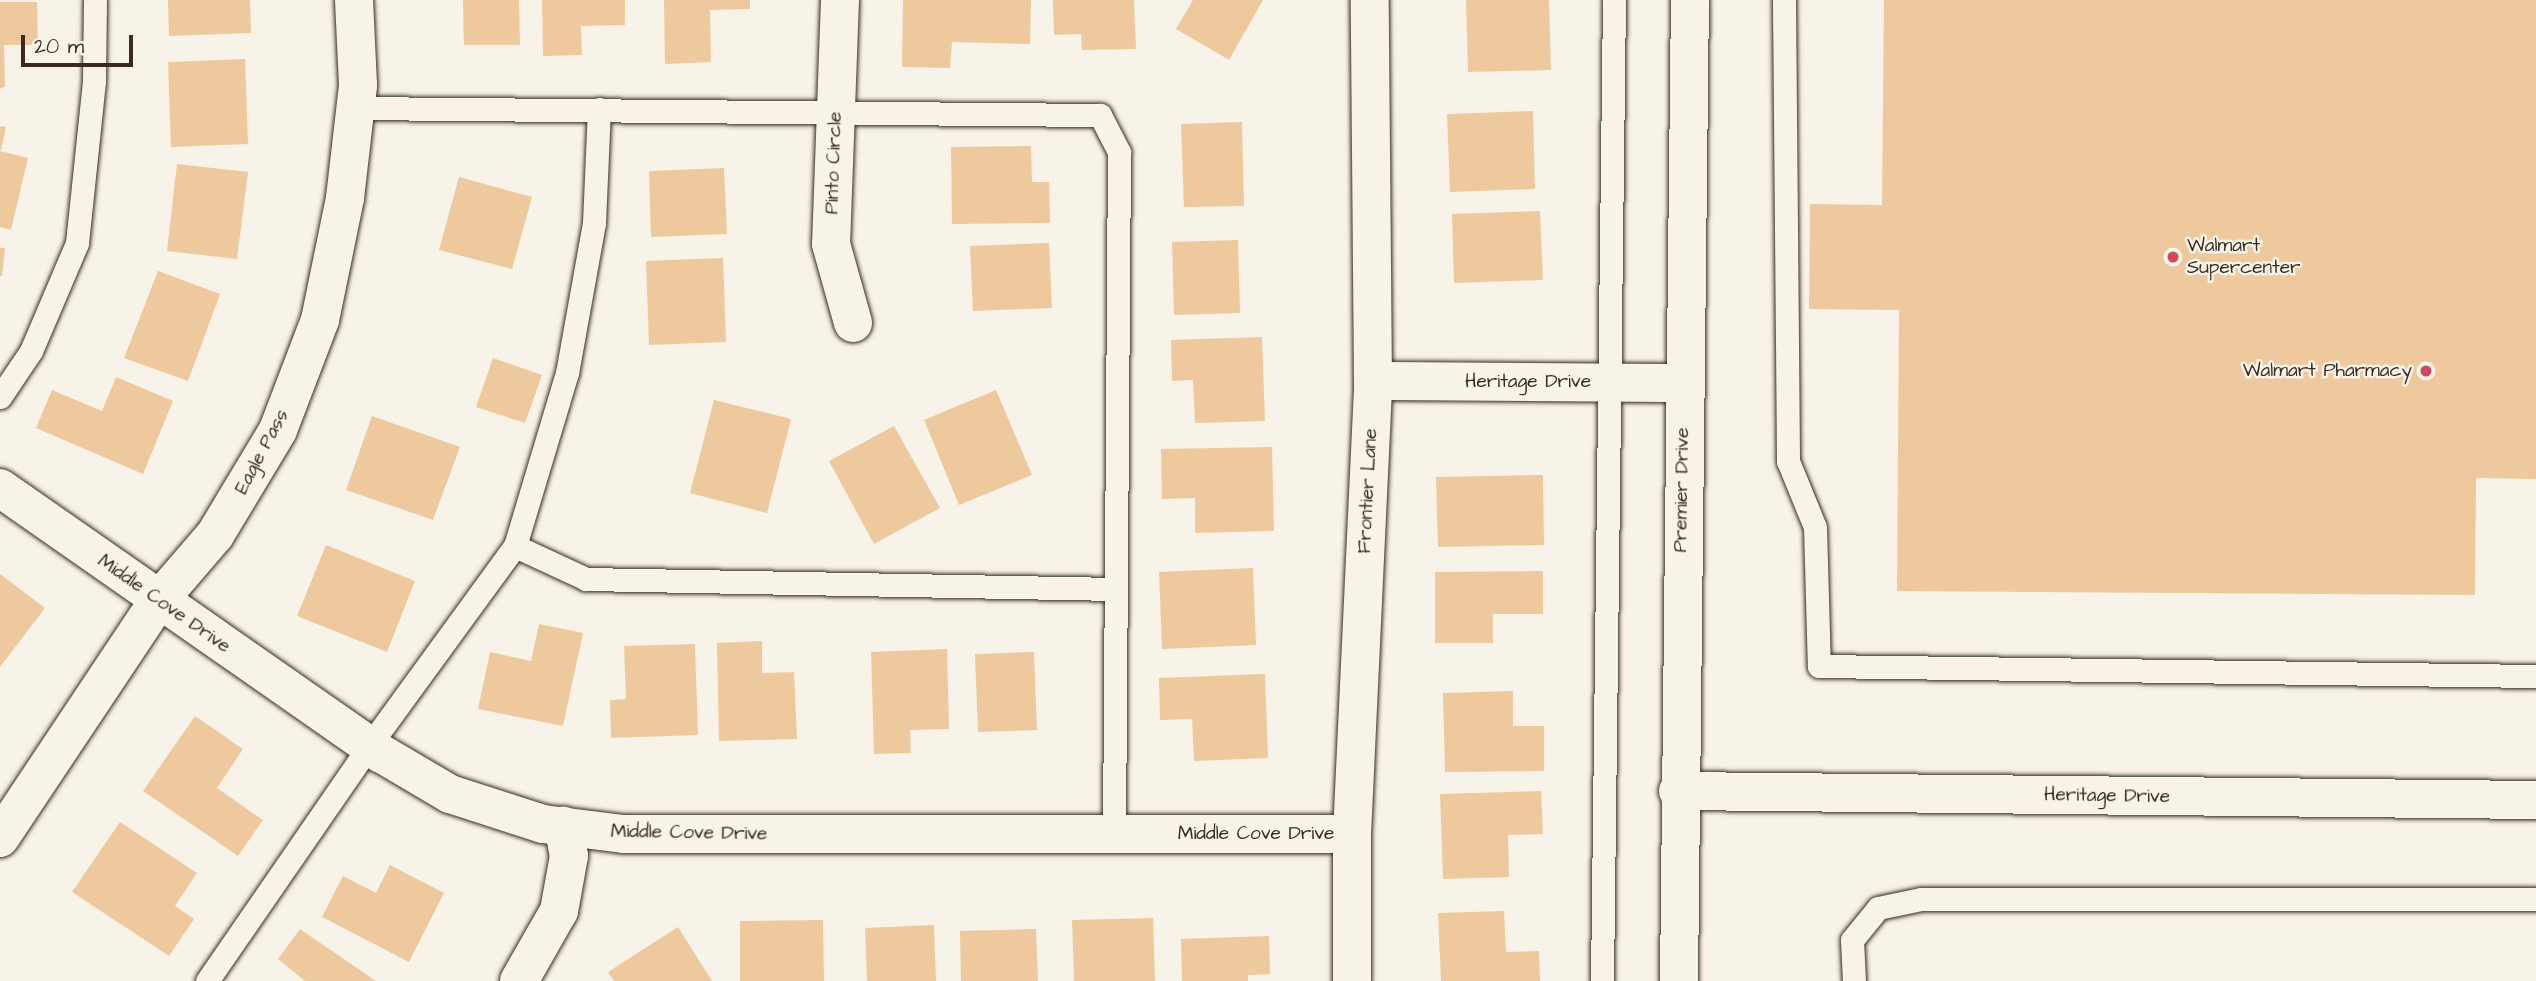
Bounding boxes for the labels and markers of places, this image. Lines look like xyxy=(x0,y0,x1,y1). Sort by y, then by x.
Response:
place label: Walmart Supercenter xyxy=(2187,235,2300,279)
marker: Walmart Supercenter xyxy=(2165,249,2181,265)
place label: Walmart Pharmacy xyxy=(2243,360,2412,382)
marker: Walmart Pharmacy xyxy=(2418,363,2434,379)

